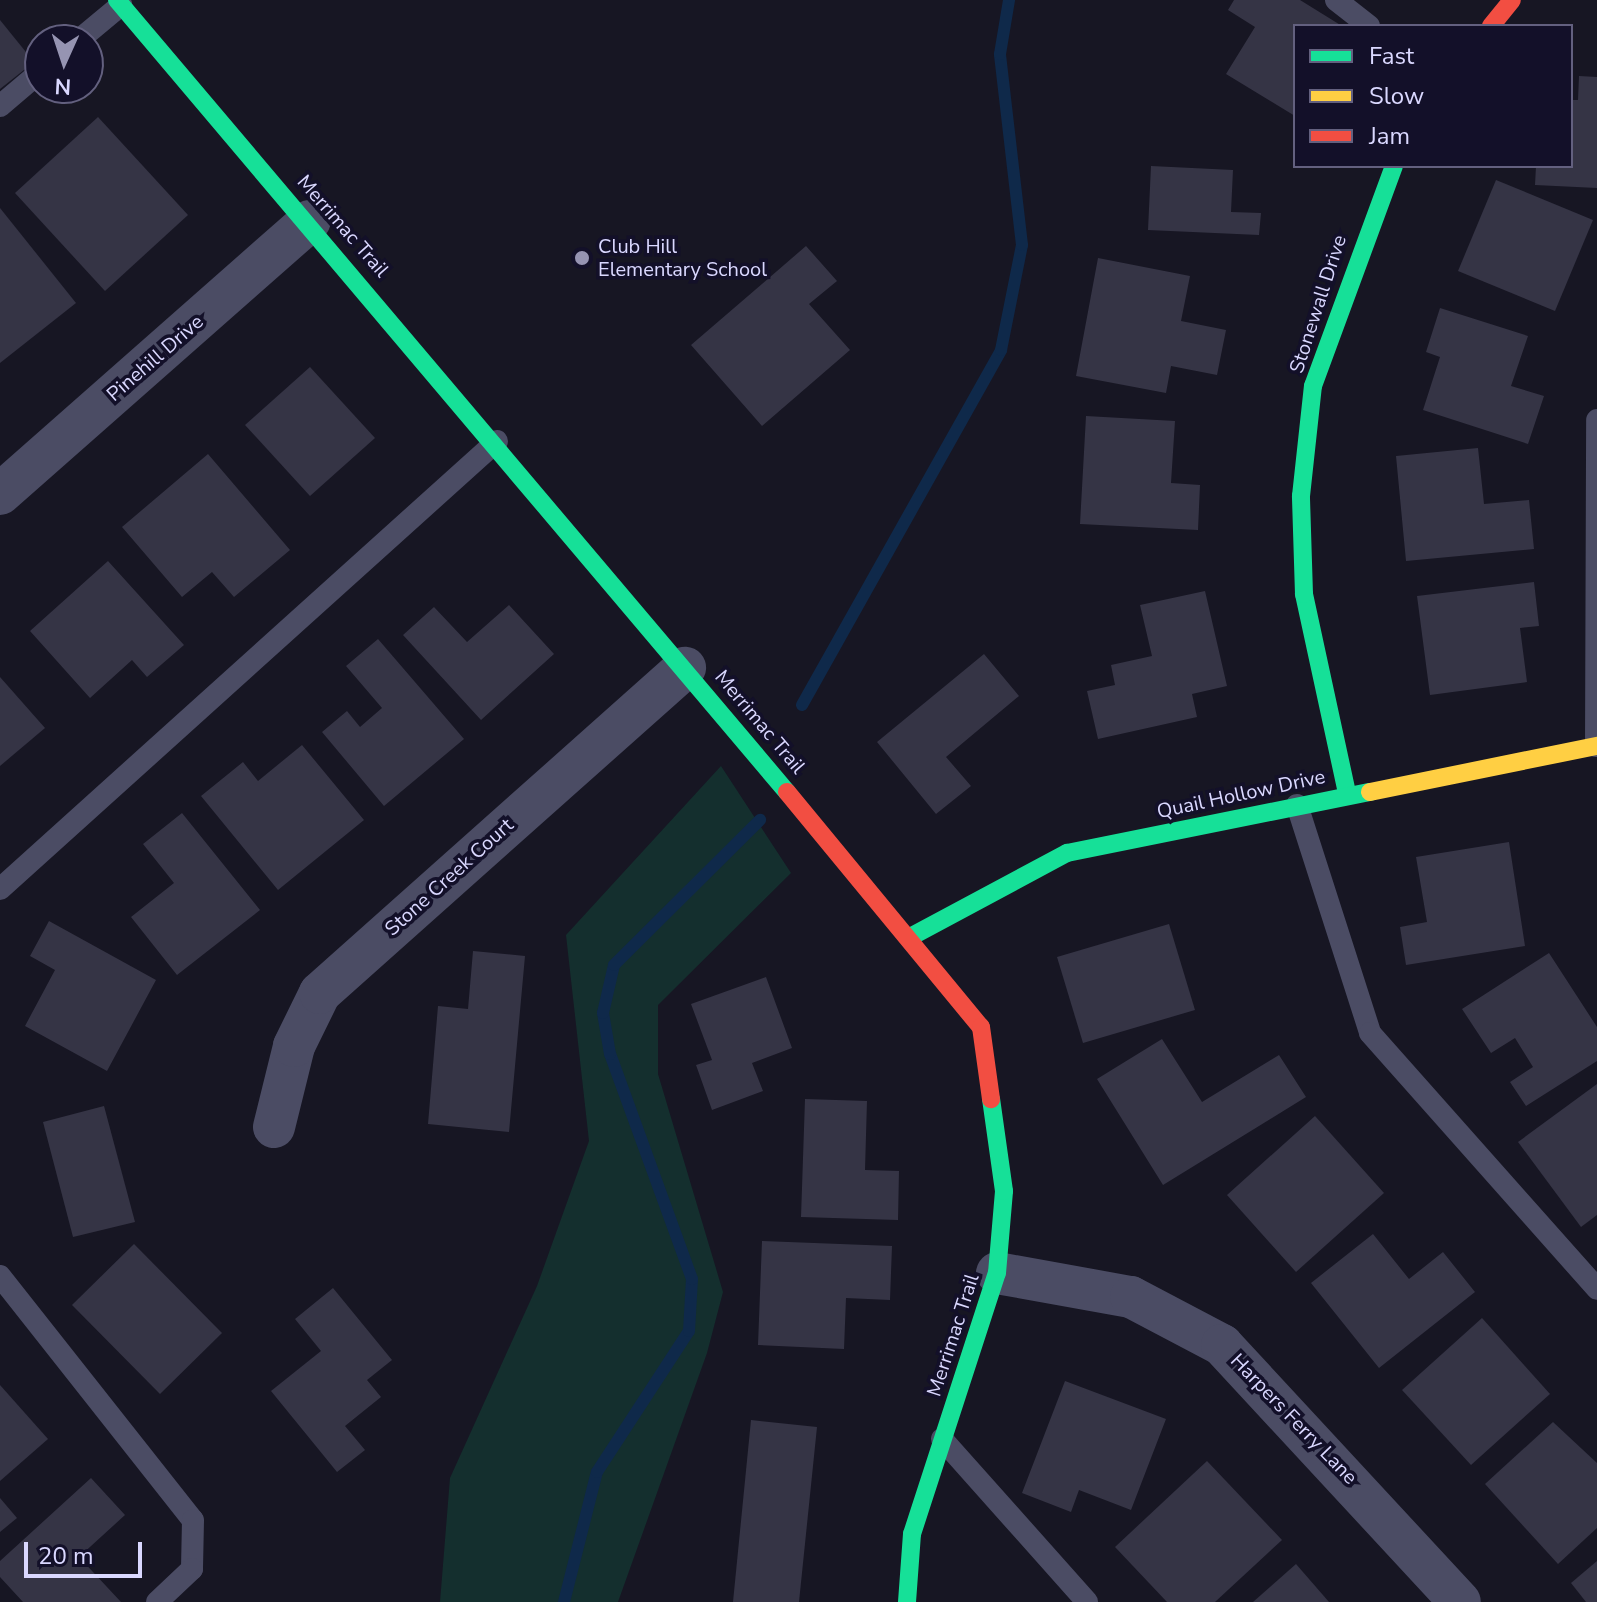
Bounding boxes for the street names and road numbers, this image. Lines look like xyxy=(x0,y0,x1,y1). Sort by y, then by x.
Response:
street label: Merrimac Trail xyxy=(292,170,394,282)
street label: Stonewall Drive xyxy=(1284,232,1352,376)
street label: Pinehill Drive xyxy=(102,310,208,406)
street label: Merrimac Trail xyxy=(710,665,810,779)
street label: Quail Hollow Drive xyxy=(1155,764,1327,824)
street label: Stone Creek Court xyxy=(380,813,518,941)
street label: Merrimac Trail xyxy=(922,1271,984,1399)
street label: Harpers Ferry Lane xyxy=(1226,1349,1362,1489)

